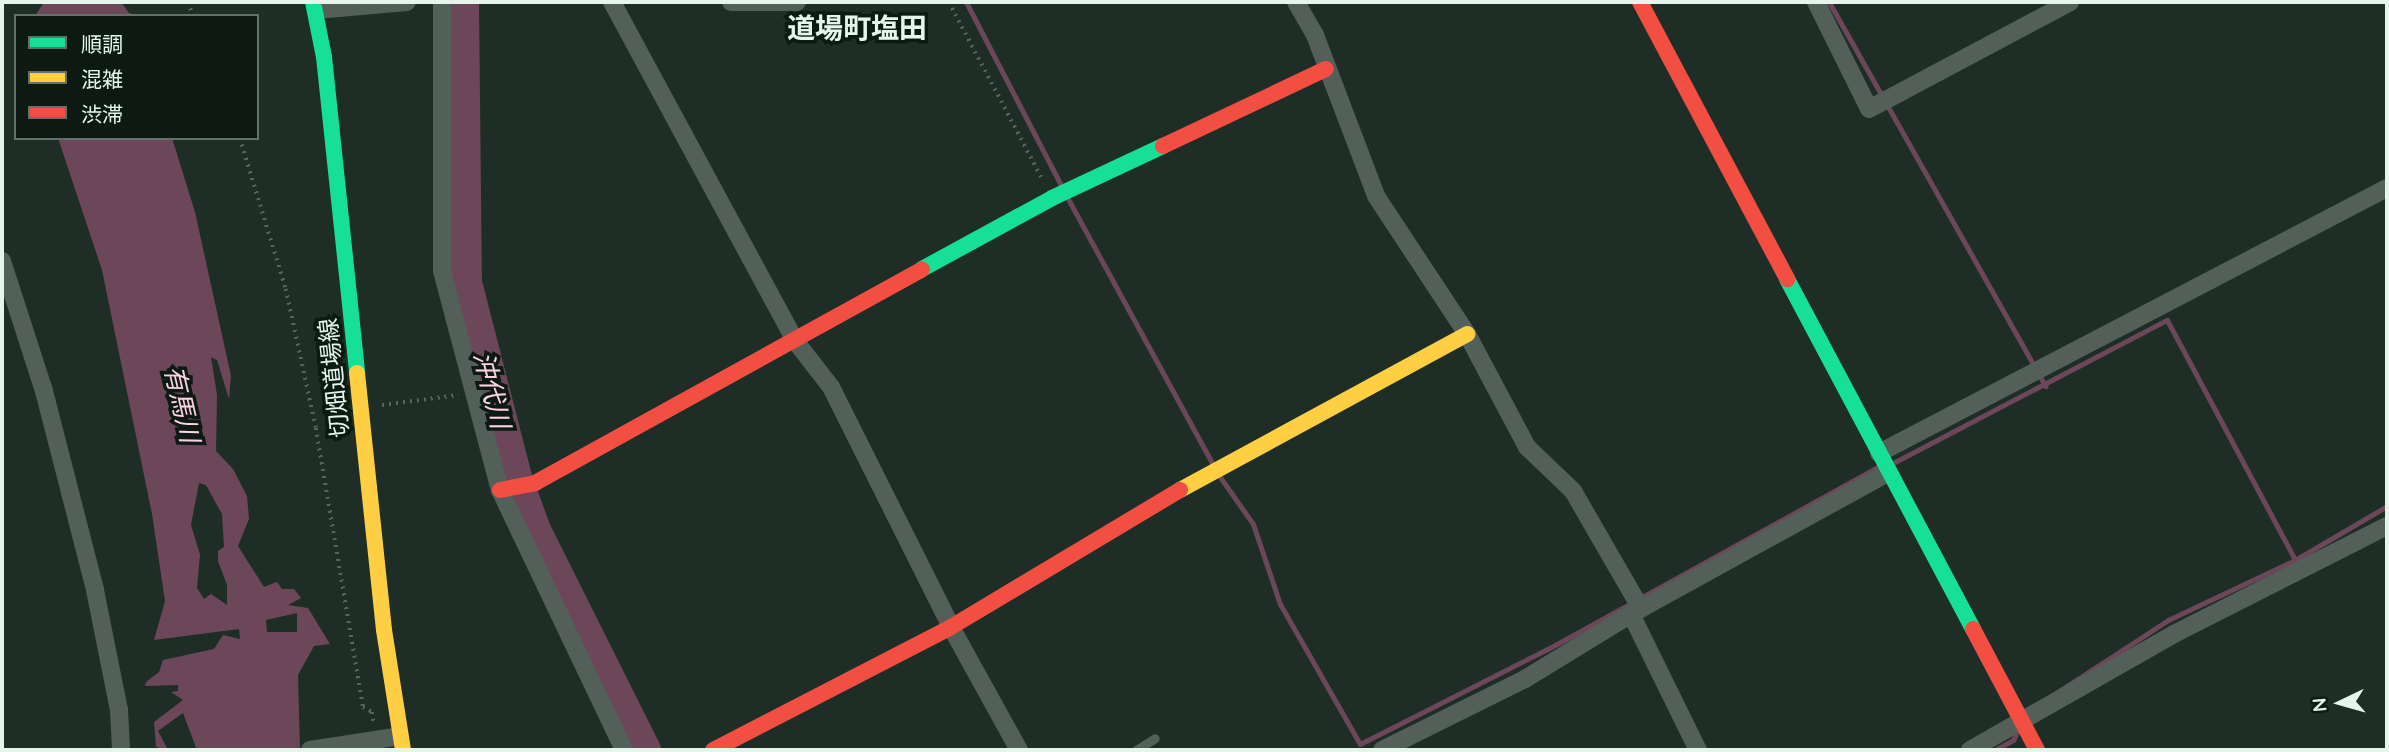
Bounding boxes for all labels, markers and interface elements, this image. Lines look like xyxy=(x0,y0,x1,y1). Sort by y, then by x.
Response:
district label: 道場町塩田 xyxy=(787,11,927,45)
legend xyxy=(14,14,259,140)
text: 順調 xyxy=(81,31,123,57)
text: 混雑 xyxy=(81,66,123,92)
text: 渋滞 xyxy=(81,101,123,127)
street label: 切畑道場線 xyxy=(313,317,355,439)
water label: 沖代川 xyxy=(467,348,517,432)
water label: 有馬川 xyxy=(158,362,206,446)
north arrow xyxy=(2305,668,2375,738)
text: N xyxy=(2307,697,2332,713)

